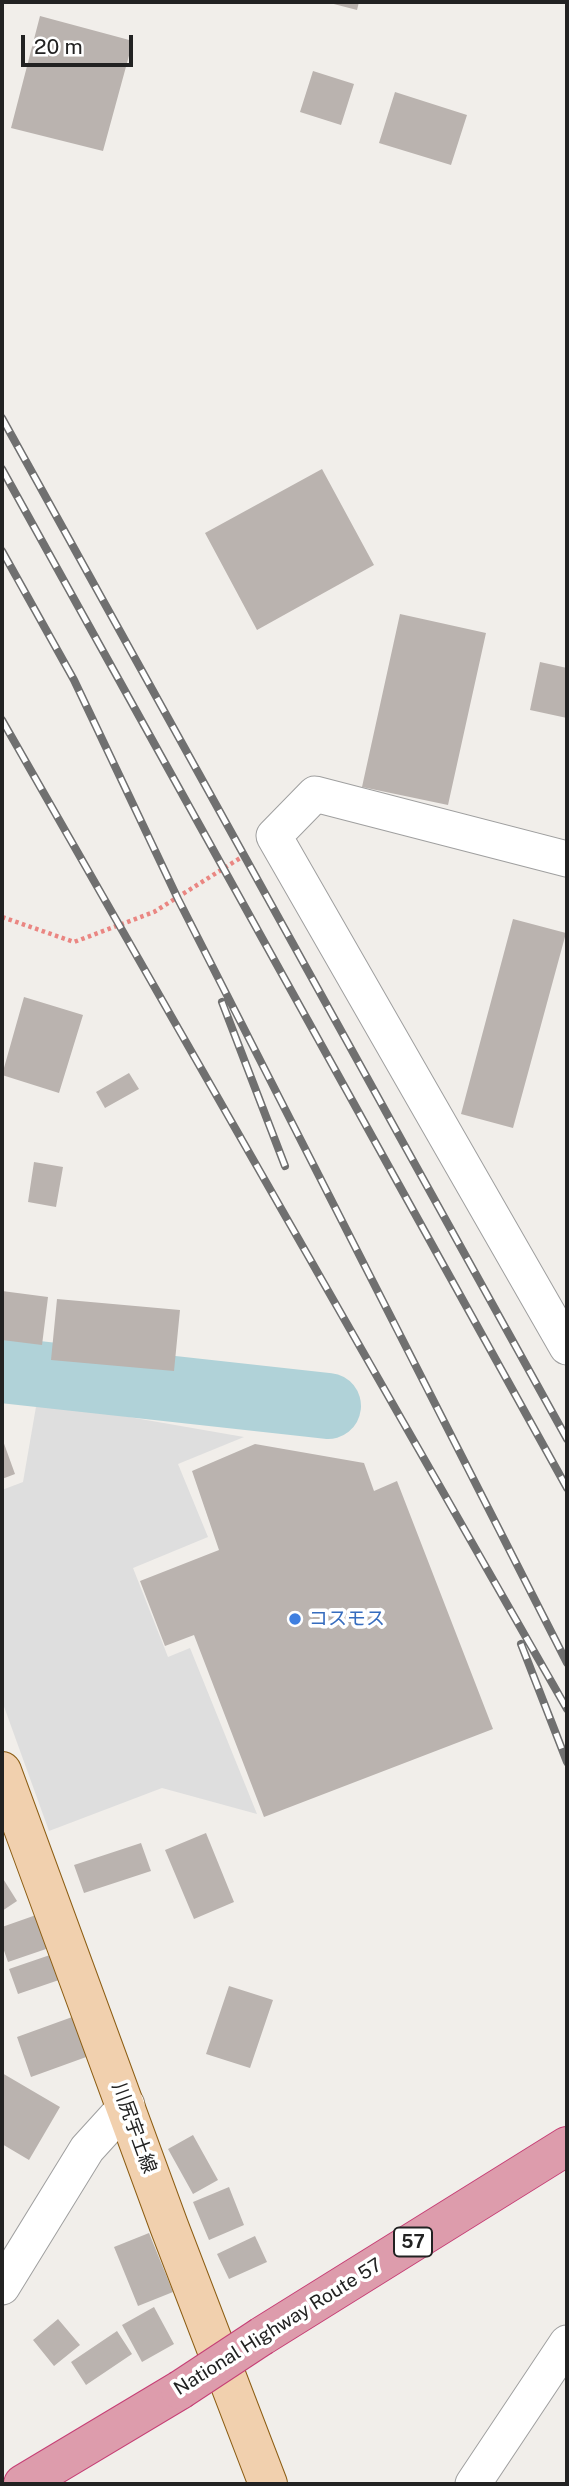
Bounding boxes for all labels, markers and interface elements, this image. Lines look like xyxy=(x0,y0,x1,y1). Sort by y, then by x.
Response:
scale bar xyxy=(24,21,136,65)
text: 20 m xyxy=(34,34,83,59)
place label: コスモス xyxy=(309,1608,385,1630)
marker: コスモス xyxy=(287,1611,303,1627)
street label: 川尻宇土線 xyxy=(107,2079,161,2177)
road number: 57 xyxy=(394,2228,432,2256)
street label: National Highway Route 57 xyxy=(170,2254,386,2400)

